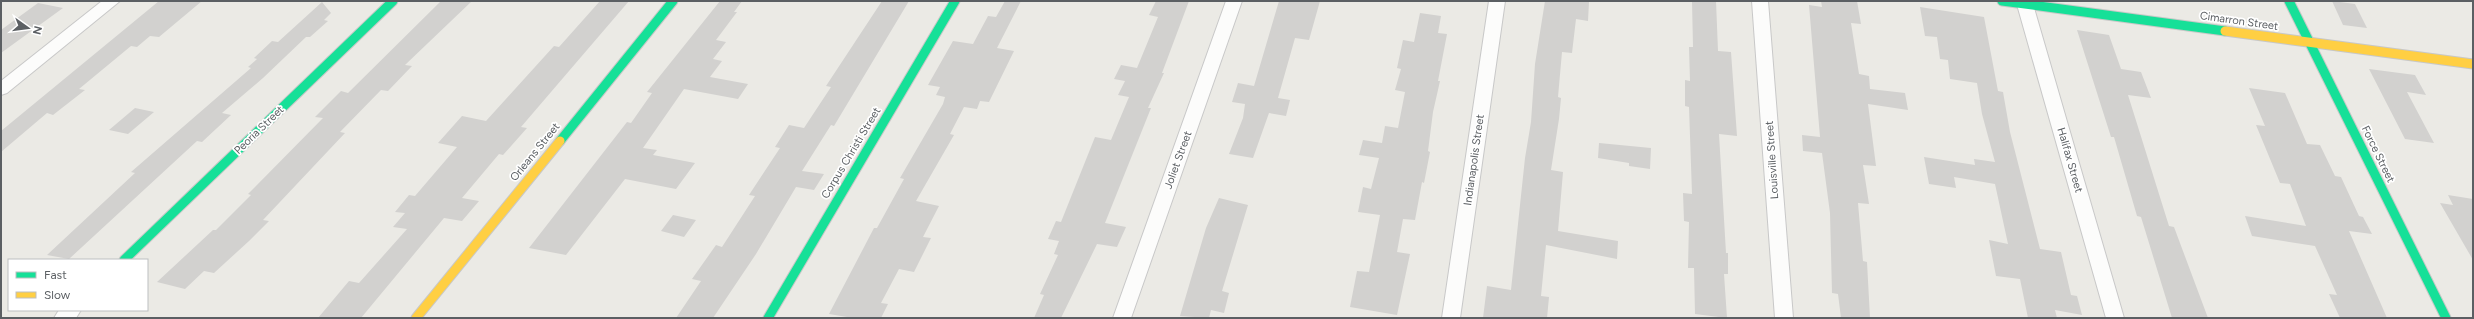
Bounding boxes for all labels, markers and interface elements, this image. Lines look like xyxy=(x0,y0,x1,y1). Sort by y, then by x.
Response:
north arrow xyxy=(8,8,48,48)
street label: Cimarron Street xyxy=(2199,9,2279,33)
text: N xyxy=(30,25,45,36)
street label: Peoria Street xyxy=(231,103,287,157)
street label: Corpus Christi Street xyxy=(819,105,883,201)
street label: Indianapolis Street xyxy=(1461,114,1487,206)
street label: Orleans Street xyxy=(508,120,562,184)
street label: Louisville Street xyxy=(1763,120,1781,200)
street label: Force Street xyxy=(2359,124,2397,184)
street label: Halifax Street xyxy=(2054,126,2086,194)
street label: Joliet Street xyxy=(1162,129,1194,191)
legend xyxy=(8,259,148,311)
text: Fast xyxy=(44,268,67,282)
text: Slow xyxy=(44,288,71,302)

